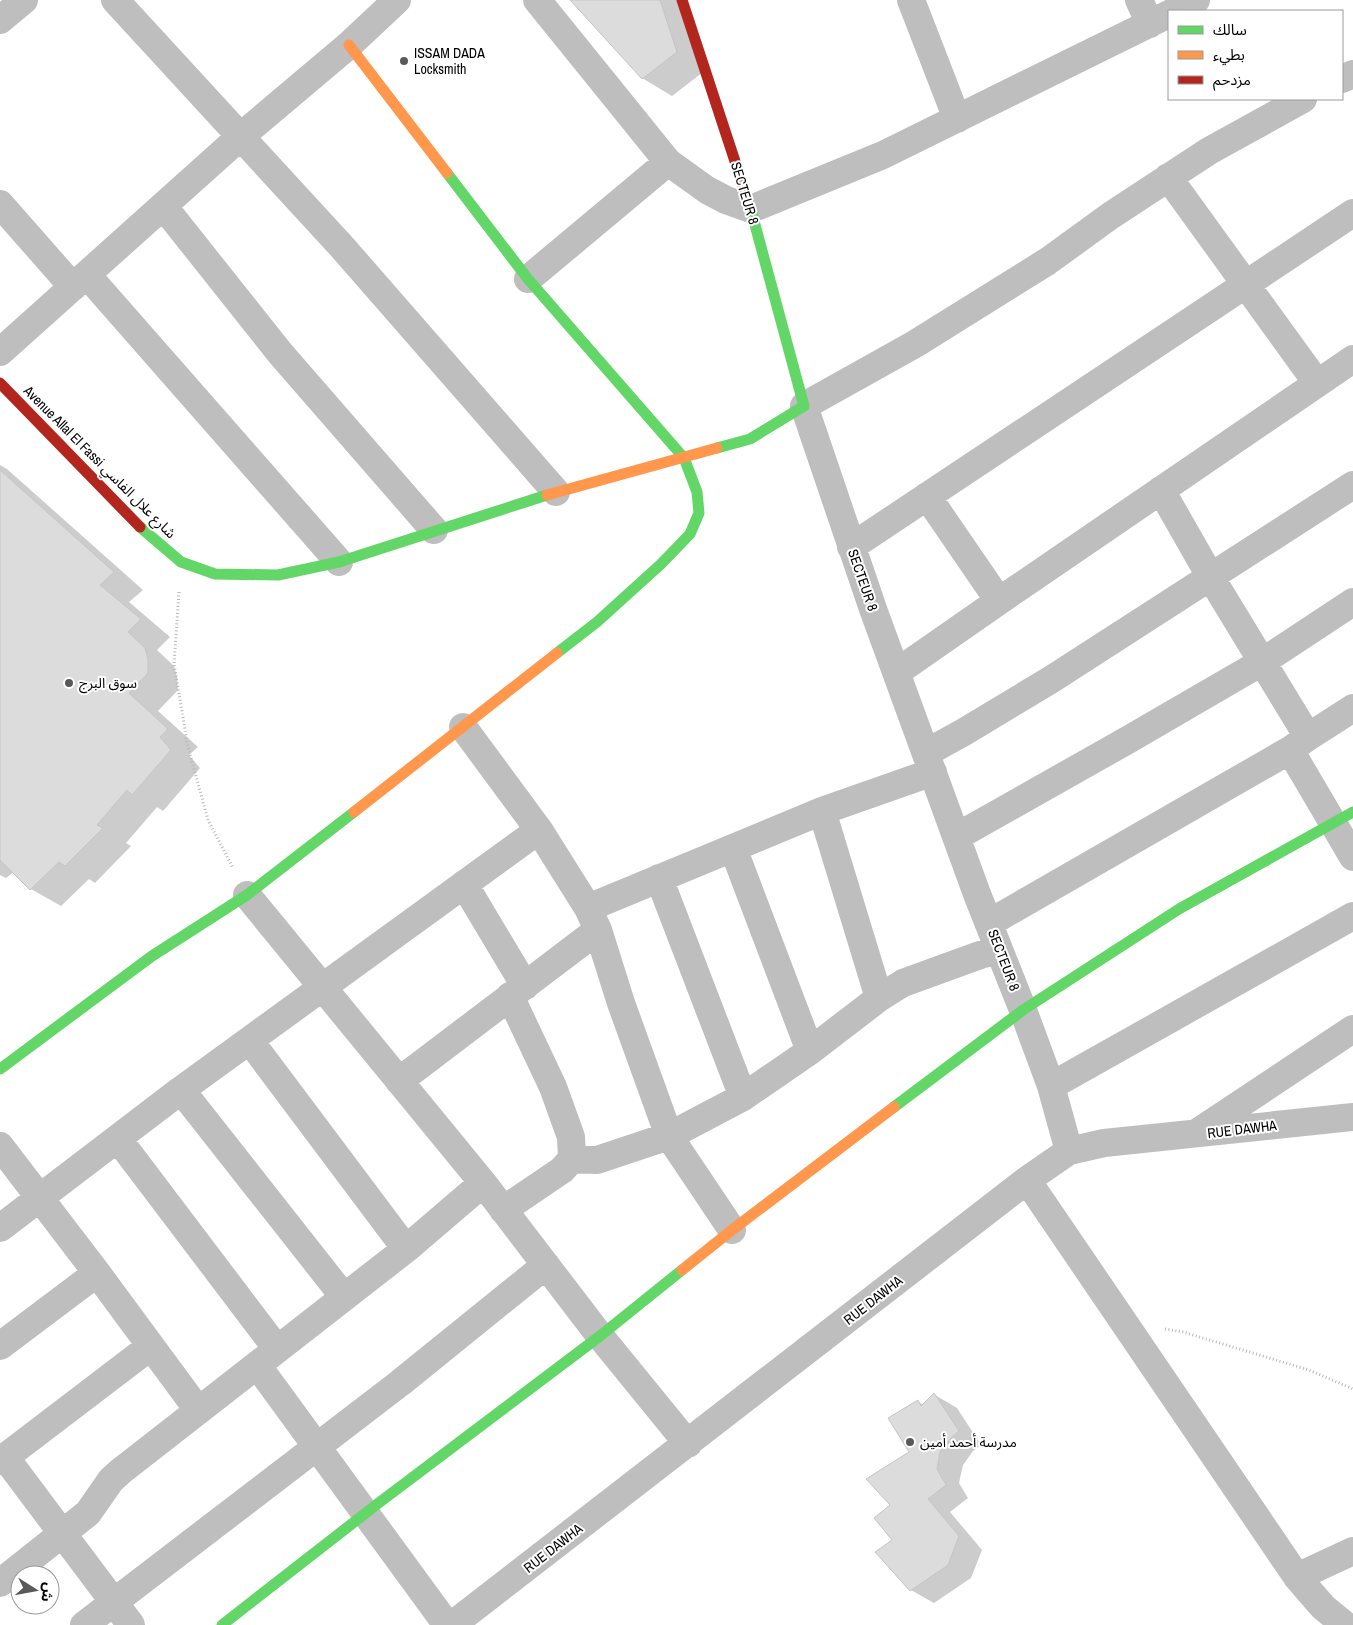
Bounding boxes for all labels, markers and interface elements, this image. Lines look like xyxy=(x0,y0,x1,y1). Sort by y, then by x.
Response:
legend xyxy=(1168,10,1343,100)
text: سالك xyxy=(1213,19,1247,40)
place label: ISSAM DADA Locksmith xyxy=(414,44,485,78)
text: بطيء xyxy=(1213,44,1245,66)
marker: ISSAM DADA Locksmith xyxy=(398,55,410,67)
text: مزدحم xyxy=(1213,69,1251,91)
street label: SECTEUR 8 xyxy=(727,160,763,226)
street label: Avenue Allal El Fassi شارع علال الفاسي xyxy=(18,381,180,544)
street label: SECTEUR 8 xyxy=(844,547,882,613)
place label: سوق البرج xyxy=(79,674,137,694)
marker: سوق البرج xyxy=(63,677,75,689)
street label: SECTEUR 8 xyxy=(984,927,1024,993)
street label: RUE DAWHA xyxy=(1206,1116,1278,1142)
street label: RUE DAWHA xyxy=(840,1271,906,1329)
place label: مدرسة أحمد أمين xyxy=(920,1433,1017,1451)
marker: مدرسة أحمد أمين xyxy=(904,1436,916,1448)
street label: RUE DAWHA xyxy=(520,1519,586,1577)
north arrow xyxy=(10,1565,60,1615)
text: ش xyxy=(37,1581,58,1604)

